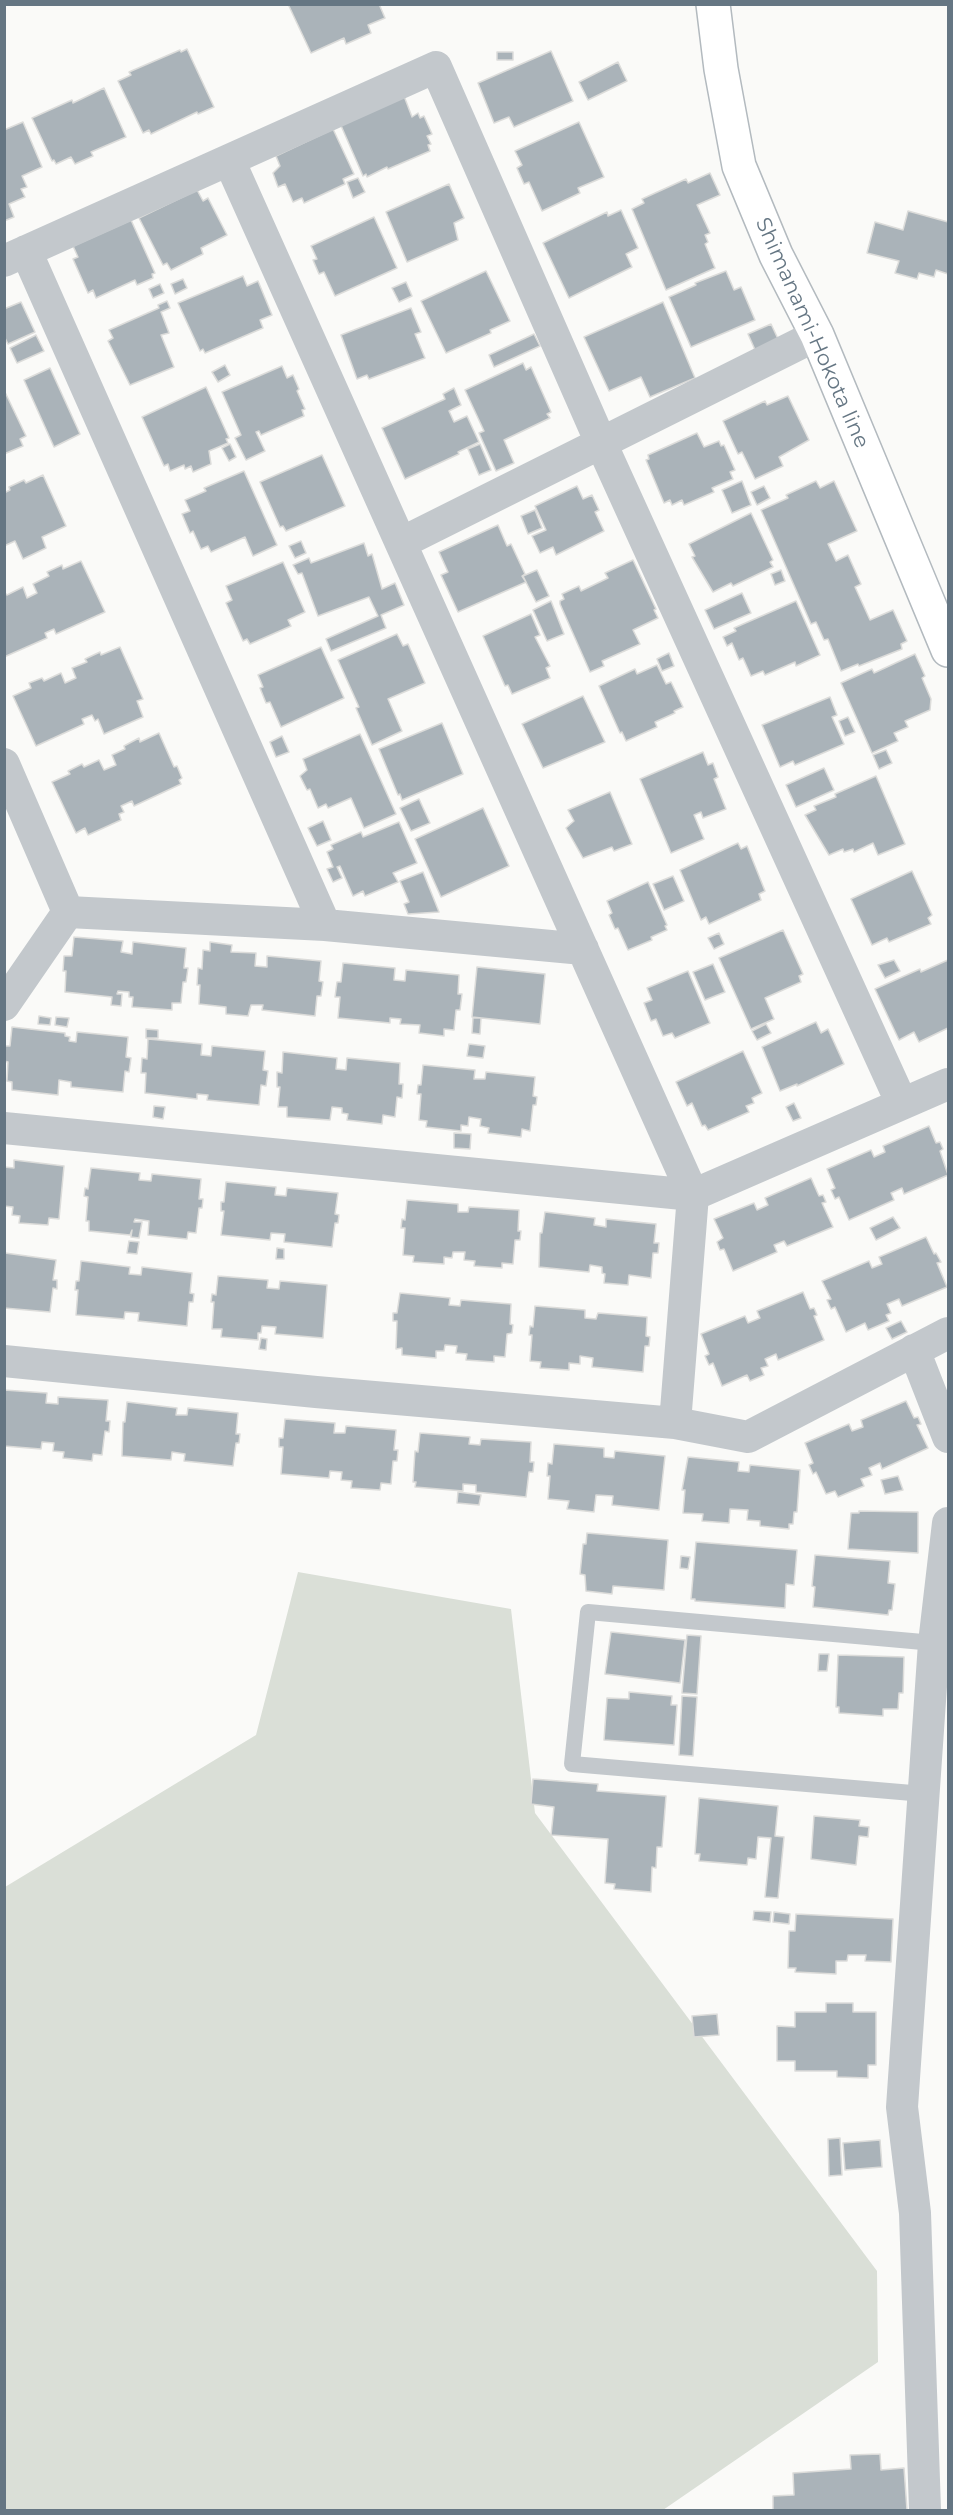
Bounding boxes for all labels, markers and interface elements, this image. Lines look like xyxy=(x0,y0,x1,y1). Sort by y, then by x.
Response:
street label: Shimanami-Hokota line xyxy=(750,214,874,452)

